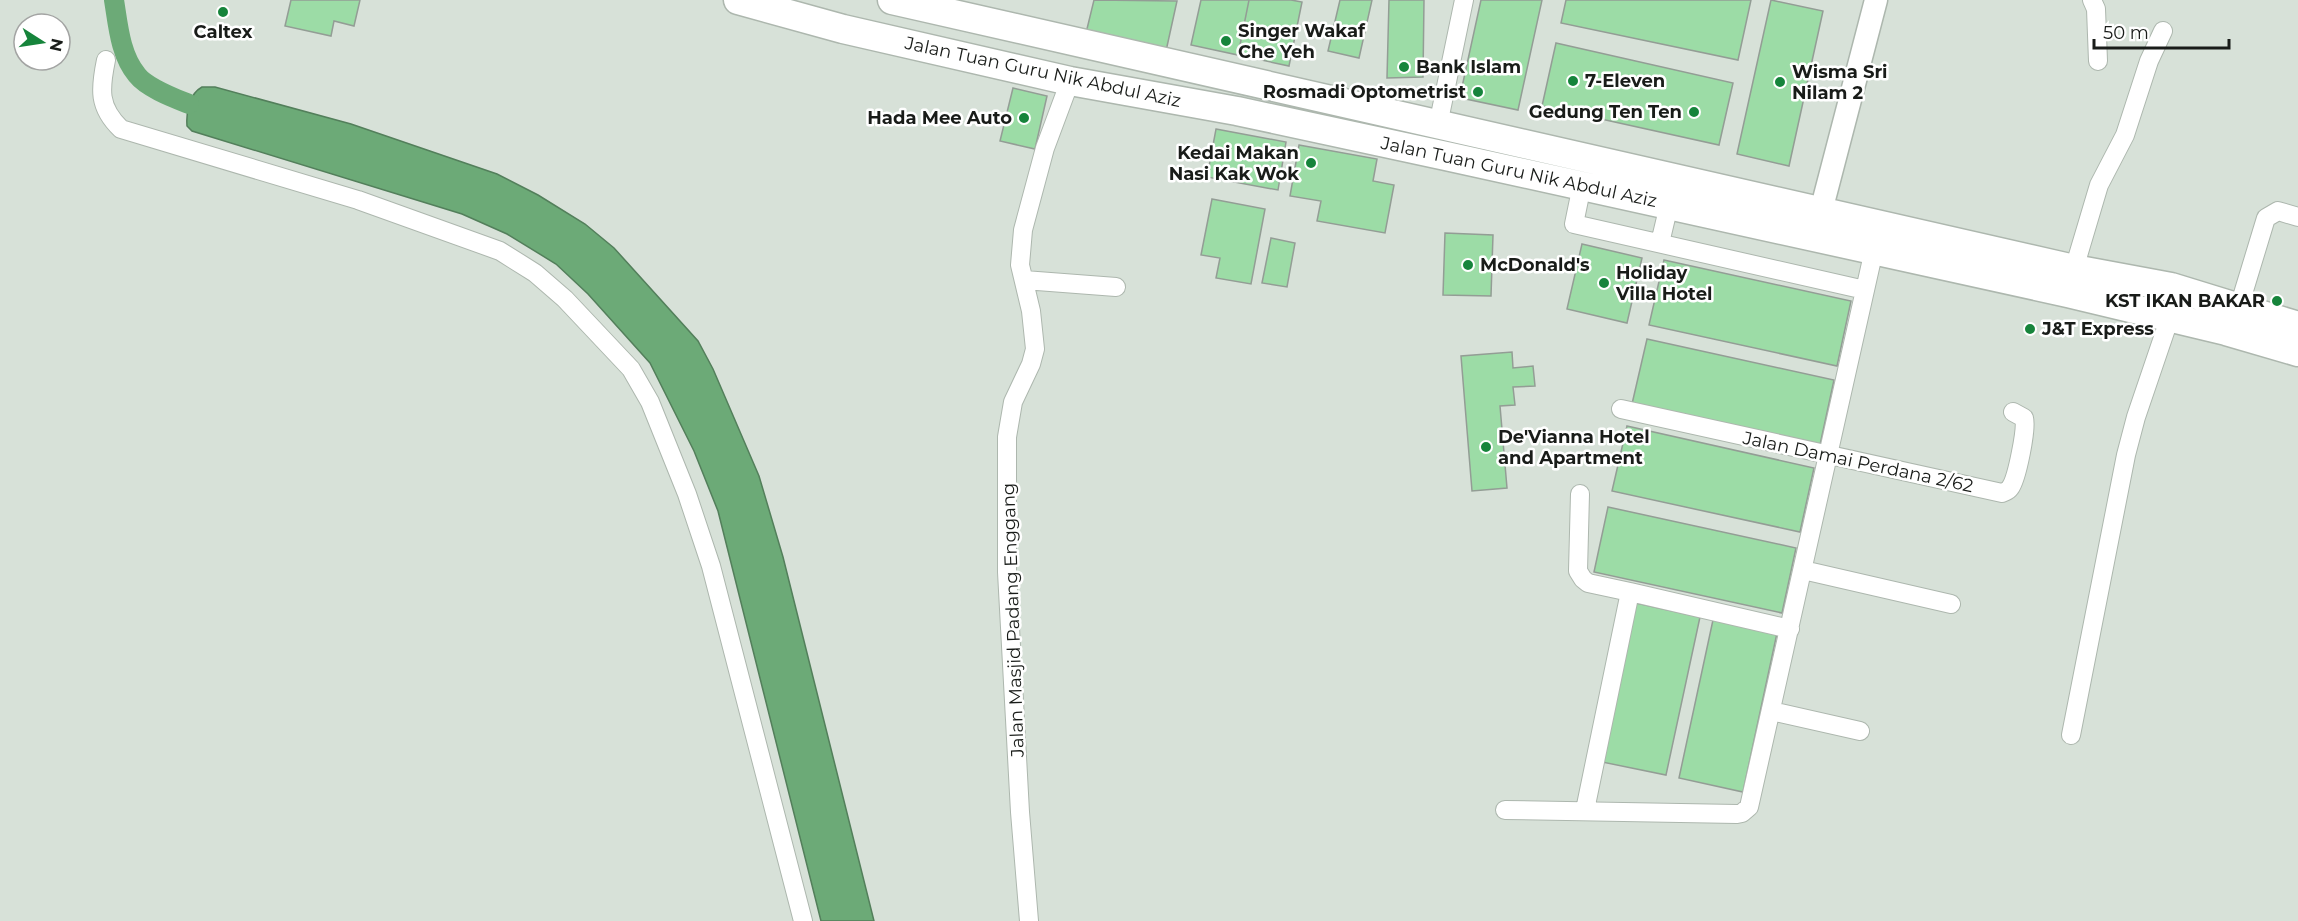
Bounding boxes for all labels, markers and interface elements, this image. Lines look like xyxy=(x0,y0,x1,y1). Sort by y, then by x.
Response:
marker: Caltex xyxy=(216,5,230,19)
north arrow xyxy=(12,12,72,72)
scale bar xyxy=(2094,12,2229,50)
place label: Singer Wakaf Che Yeh xyxy=(1238,20,1366,63)
place label: Caltex xyxy=(194,21,253,43)
text: 50 m xyxy=(2103,22,2149,44)
street label: Jalan Tuan Guru Nik Abdul Aziz xyxy=(902,32,1183,112)
marker: Singer Wakaf Che Yeh xyxy=(1219,34,1233,48)
text: N xyxy=(46,37,67,53)
place label: Bank Islam xyxy=(1416,56,1521,78)
marker: Bank Islam xyxy=(1397,60,1411,74)
place label: Wisma Sri Nilam 2 xyxy=(1792,61,1888,104)
place label: 7-Eleven xyxy=(1585,70,1665,92)
marker: 7-Eleven xyxy=(1566,74,1580,88)
marker: Wisma Sri Nilam 2 xyxy=(1773,75,1787,89)
place label: Rosmadi Optometrist xyxy=(1263,81,1466,103)
marker: Rosmadi Optometrist xyxy=(1471,85,1485,99)
place label: Gedung Ten Ten xyxy=(1529,101,1682,123)
marker: Gedung Ten Ten xyxy=(1687,105,1701,119)
place label: Hada Mee Auto xyxy=(867,107,1012,129)
marker: Hada Mee Auto xyxy=(1017,111,1031,125)
street label: Jalan Tuan Guru Nik Abdul Aziz xyxy=(1378,132,1659,212)
place label: Kedai Makan Nasi Kak Wok xyxy=(1169,142,1299,185)
marker: Kedai Makan Nasi Kak Wok xyxy=(1304,156,1318,170)
place label: McDonald's xyxy=(1480,254,1590,276)
marker: McDonald's xyxy=(1461,258,1475,272)
place label: Holiday Villa Hotel xyxy=(1615,262,1712,305)
marker: Holiday Villa Hotel xyxy=(1597,276,1611,290)
place label: KST IKAN BAKAR xyxy=(2105,290,2265,312)
marker: KST IKAN BAKAR xyxy=(2270,294,2284,308)
place label: J&T Express xyxy=(2041,318,2154,340)
marker: J&T Express xyxy=(2023,322,2037,336)
place label: De'Vianna Hotel and Apartment xyxy=(1498,426,1650,469)
street label: Jalan Damai Perdana 2/62 xyxy=(1740,427,1975,497)
marker: De'Vianna Hotel and Apartment xyxy=(1479,440,1493,454)
street label: Jalan Masjid Padang Enggang xyxy=(997,482,1029,759)

